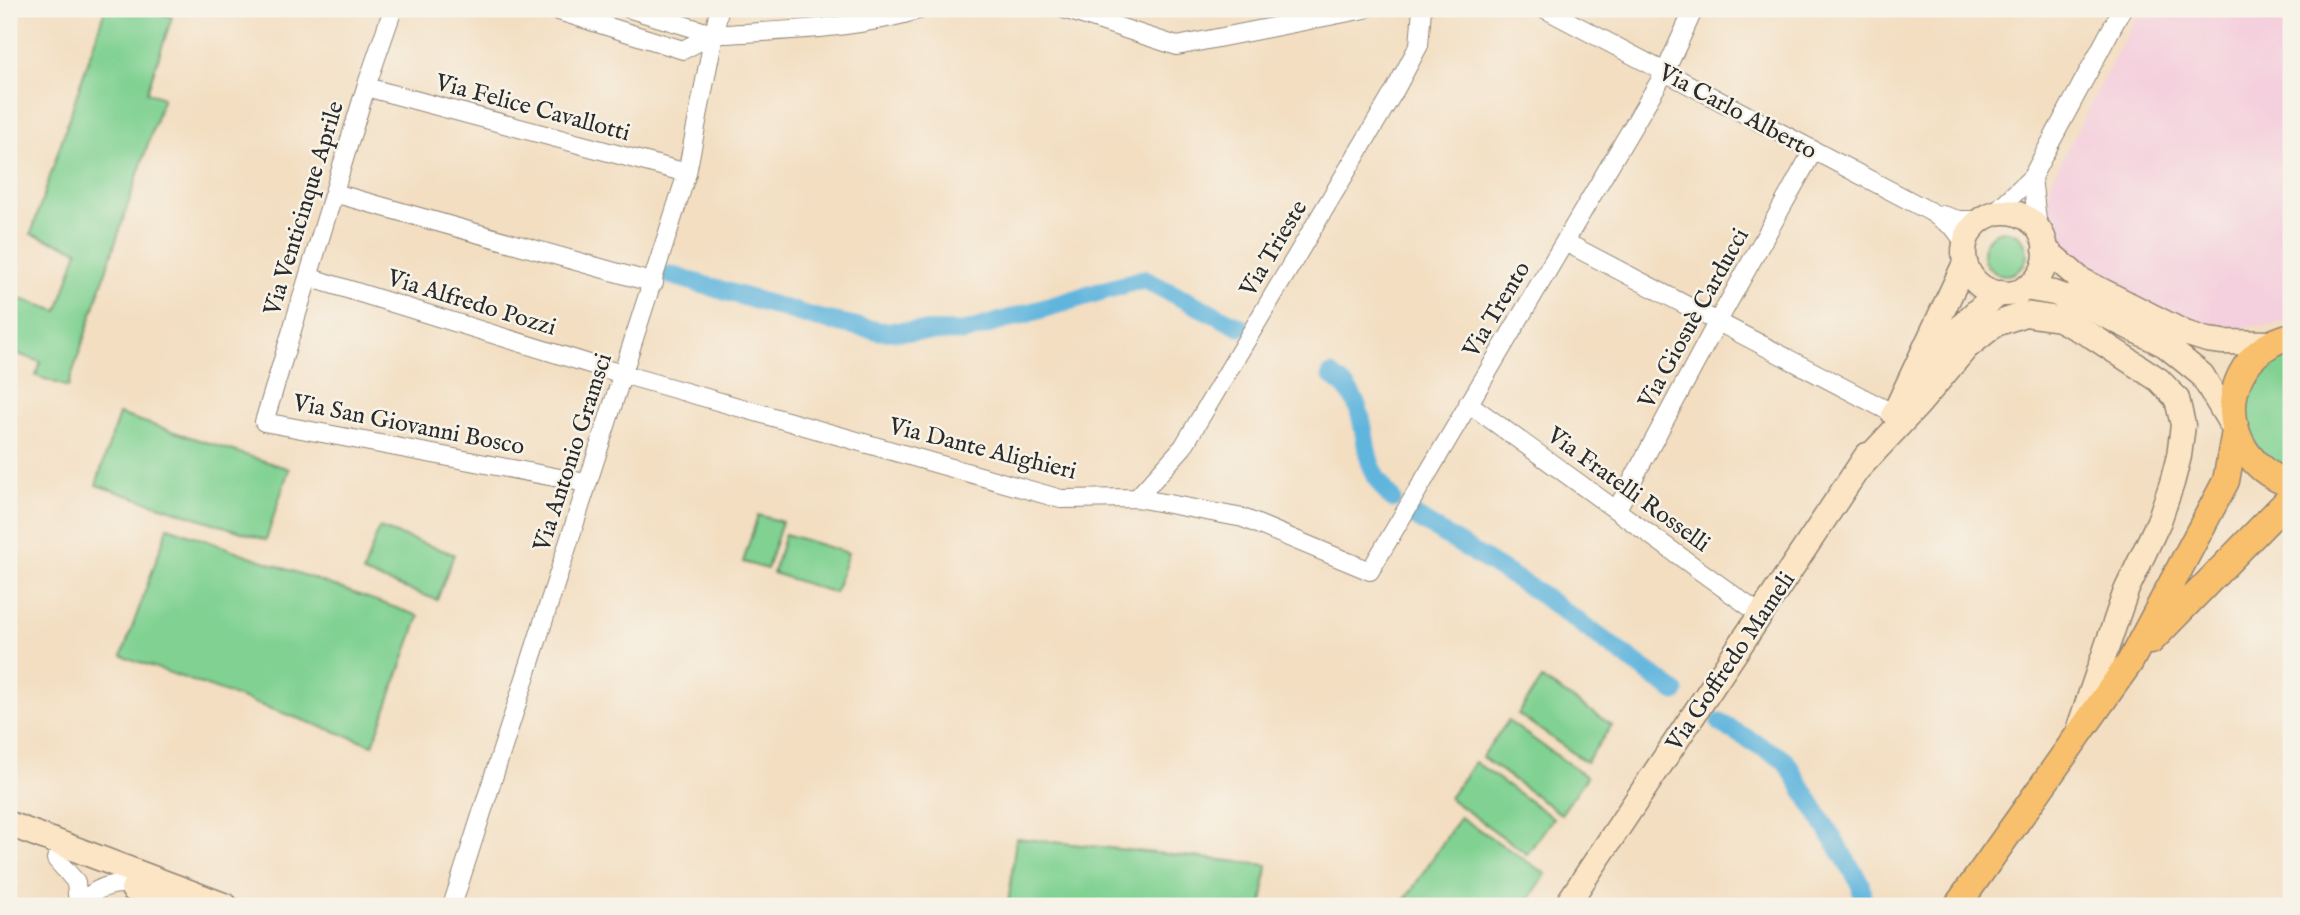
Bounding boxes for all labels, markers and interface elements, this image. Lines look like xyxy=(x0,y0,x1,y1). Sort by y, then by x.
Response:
street label: Via Carlo Alberto xyxy=(1652,57,1822,167)
street label: Via Felice Cavallotti xyxy=(431,67,633,149)
street label: Via Venticinque Aprile xyxy=(257,98,352,320)
street label: Via Trieste xyxy=(1233,195,1315,304)
street label: Via Giosuè Carducci xyxy=(1631,223,1757,415)
street label: Via Trento xyxy=(1456,256,1538,364)
street label: Via Alfredo Pozzi xyxy=(382,263,560,344)
street label: Via Antonio Gramsci xyxy=(526,349,620,557)
street label: Via San Giovanni Bosco xyxy=(289,388,527,463)
street label: Via Dante Alighieri xyxy=(885,411,1080,488)
street label: Via Fratelli Rosselli xyxy=(1540,420,1716,560)
street label: Via Goffredo Mameli xyxy=(1659,566,1803,758)

